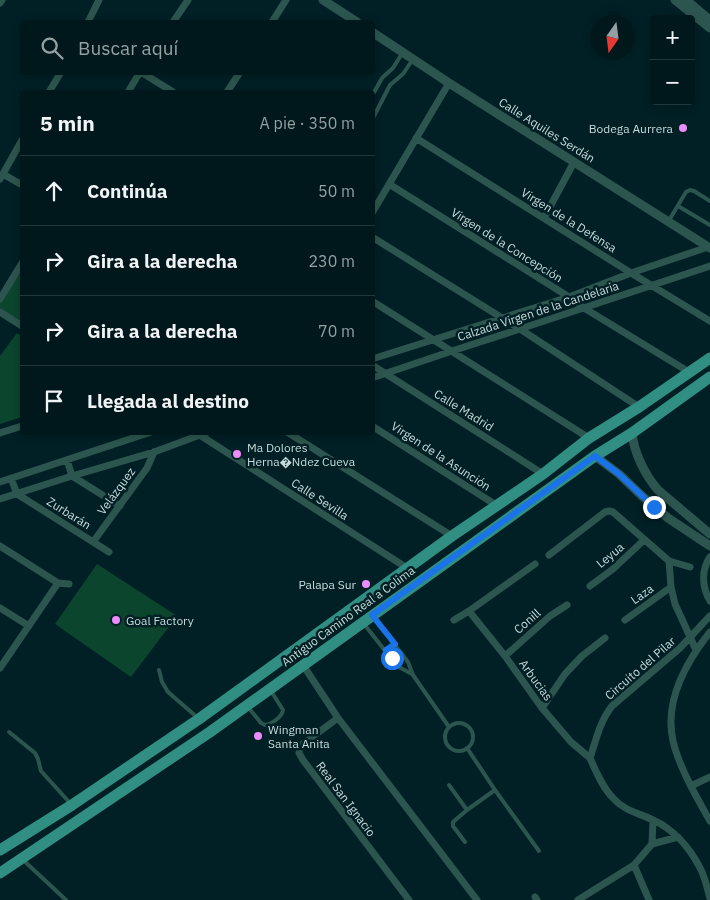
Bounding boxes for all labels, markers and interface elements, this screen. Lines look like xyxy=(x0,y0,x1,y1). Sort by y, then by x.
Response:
north arrow xyxy=(590,15,635,60)
map controls xyxy=(650,15,695,105)
button: + xyxy=(650,15,695,60)
search box xyxy=(20,20,375,75)
icon: search xyxy=(38,34,66,62)
text: Buscar aquí xyxy=(78,36,178,60)
button: − xyxy=(650,60,695,105)
street label: Calle Aquiles Serdán xyxy=(496,94,598,166)
text: 5 min xyxy=(40,109,95,137)
text: A pie · 350 m xyxy=(260,113,355,133)
place label: Bodega Aurrera xyxy=(589,121,674,136)
marker: Bodega Aurrera xyxy=(677,122,689,134)
icon: ahead xyxy=(40,177,68,205)
text: Continúa xyxy=(87,179,168,203)
text: 50 m xyxy=(318,181,355,201)
street label: Virgen de la Defensa xyxy=(518,185,620,256)
street label: Virgen de la Concepción xyxy=(448,204,566,286)
icon: right xyxy=(40,247,68,275)
text: Gira a la derecha xyxy=(87,249,238,273)
text: 230 m xyxy=(308,251,355,271)
street label: Calzada Virgen de la Candelaria xyxy=(455,278,621,344)
icon: right xyxy=(40,317,68,345)
text: Gira a la derecha xyxy=(87,319,238,343)
text: 70 m xyxy=(318,321,355,341)
street label: Calle Madrid xyxy=(432,386,496,434)
icon: arrive xyxy=(40,387,68,415)
text: Llegada al destino xyxy=(87,389,249,413)
street label: Virgen de la Asunción xyxy=(388,418,494,494)
place label: Ma Dolores Herna�Ndez Cueva xyxy=(247,440,356,469)
marker: Ma Dolores Herna�Ndez Cueva xyxy=(231,448,243,460)
street label: Velázquez xyxy=(94,464,138,517)
street label: Calle Sevilla xyxy=(289,475,352,523)
street label: Zurbarán xyxy=(44,494,94,532)
route end xyxy=(643,496,666,519)
street label: Leyua xyxy=(593,539,627,571)
street label: Antiguo Camino Real a Colima xyxy=(278,562,418,669)
place label: Palapa Sur xyxy=(298,577,357,592)
marker: Palapa Sur xyxy=(360,578,372,590)
street label: Laza xyxy=(628,581,657,607)
street label: Conill xyxy=(511,605,543,637)
place label: Goal Factory xyxy=(126,613,194,628)
marker: Goal Factory xyxy=(110,614,122,626)
street label: Circuito del Pilar xyxy=(602,633,679,703)
route start xyxy=(381,647,404,670)
street label: Arbucias xyxy=(516,657,556,704)
place label: Wingman Santa Anita xyxy=(268,722,330,751)
marker: Wingman Santa Anita xyxy=(252,730,264,742)
street label: Real San Ignacio xyxy=(313,759,379,840)

